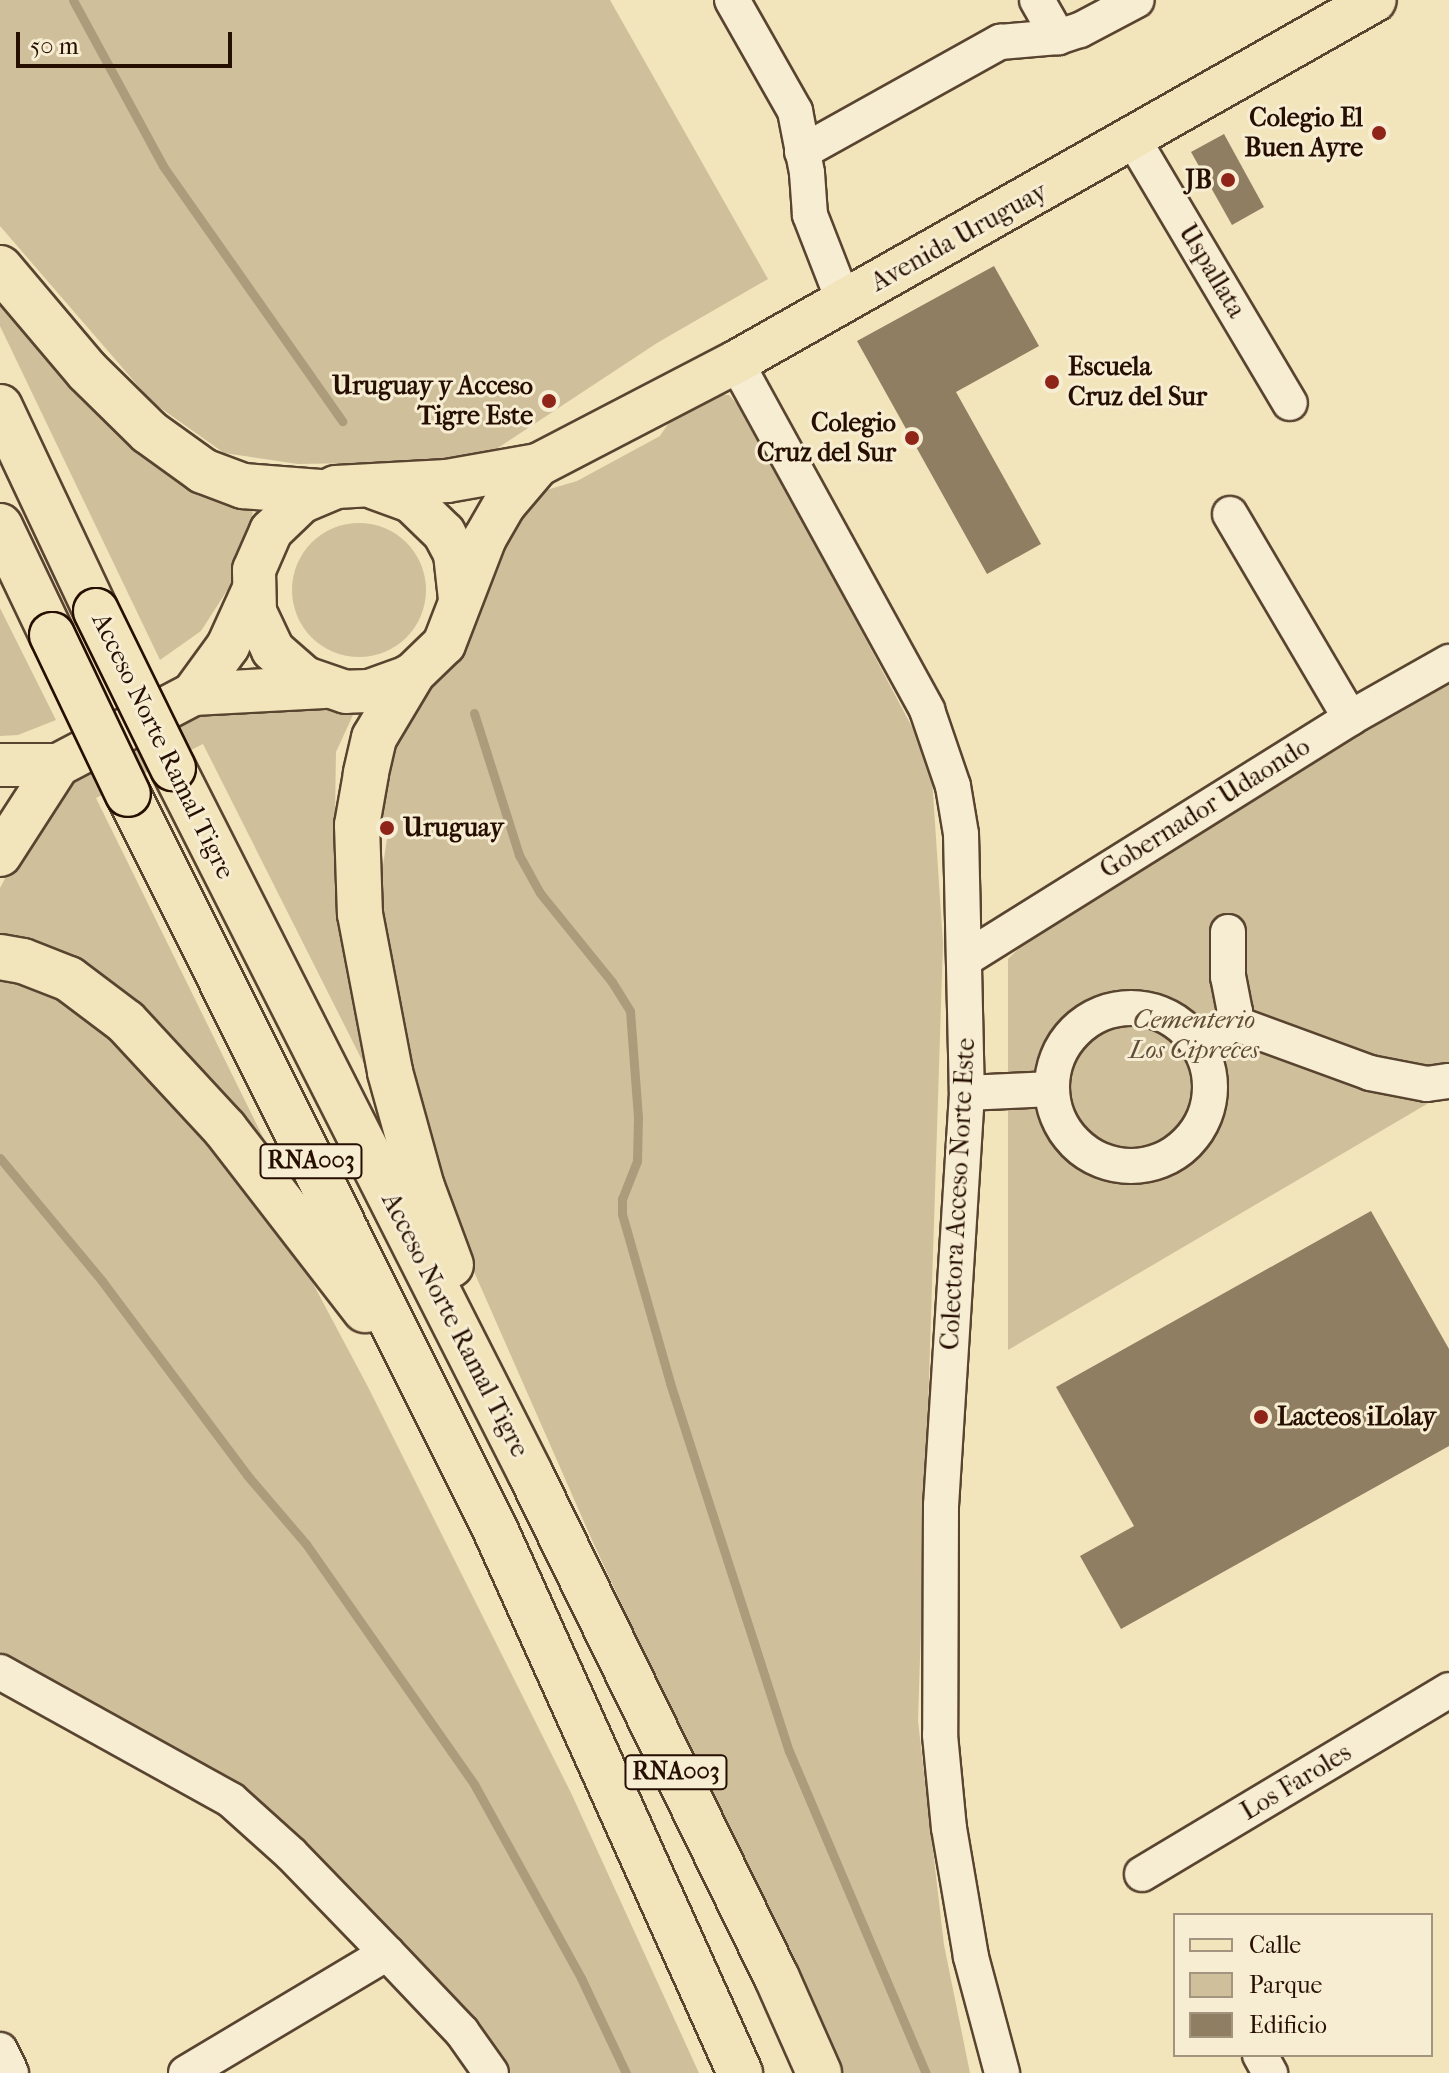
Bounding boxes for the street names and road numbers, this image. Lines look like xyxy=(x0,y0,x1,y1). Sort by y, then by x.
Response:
street label: Avenida Uruguay xyxy=(865,176,1053,298)
street label: Uspallata xyxy=(1172,219,1252,323)
street label: Acceso Norte Ramal Tigre xyxy=(85,608,241,884)
street label: Gobernador Udaondo xyxy=(1094,731,1316,885)
street label: Colectora Acceso Norte Este xyxy=(934,1037,982,1351)
road number: RNA003 xyxy=(259,1141,363,1181)
street label: Acceso Norte Ramal Tigre xyxy=(375,1188,535,1462)
street label: Los Faroles xyxy=(1235,1737,1357,1827)
road number: RNA003 xyxy=(624,1752,728,1792)

